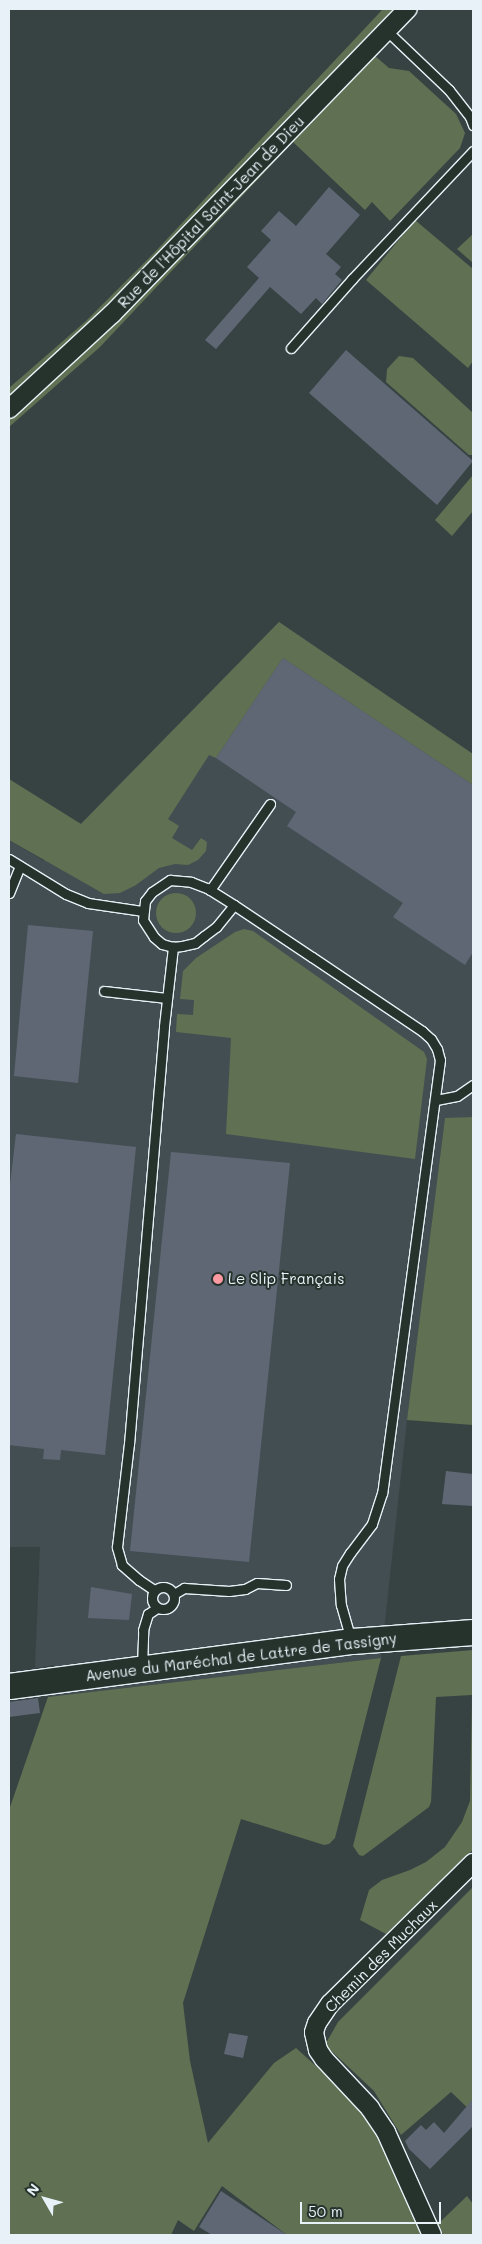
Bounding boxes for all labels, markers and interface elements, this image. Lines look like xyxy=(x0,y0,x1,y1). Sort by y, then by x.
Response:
street label: Rue de l'Hôpital Saint-Jean de Dieu xyxy=(114,112,308,312)
place label: Le Slip Français xyxy=(228,1270,344,1288)
marker: Le Slip Français xyxy=(212,1273,224,1285)
street label: Avenue du Maréchal de Lattre de Tassigny xyxy=(84,1629,398,1685)
street label: Chemin des Muchaux xyxy=(321,1896,441,2016)
north arrow xyxy=(20,2174,70,2224)
text: N xyxy=(22,2179,44,2200)
scale bar xyxy=(302,2192,443,2224)
text: 50 m xyxy=(308,2201,343,2221)

